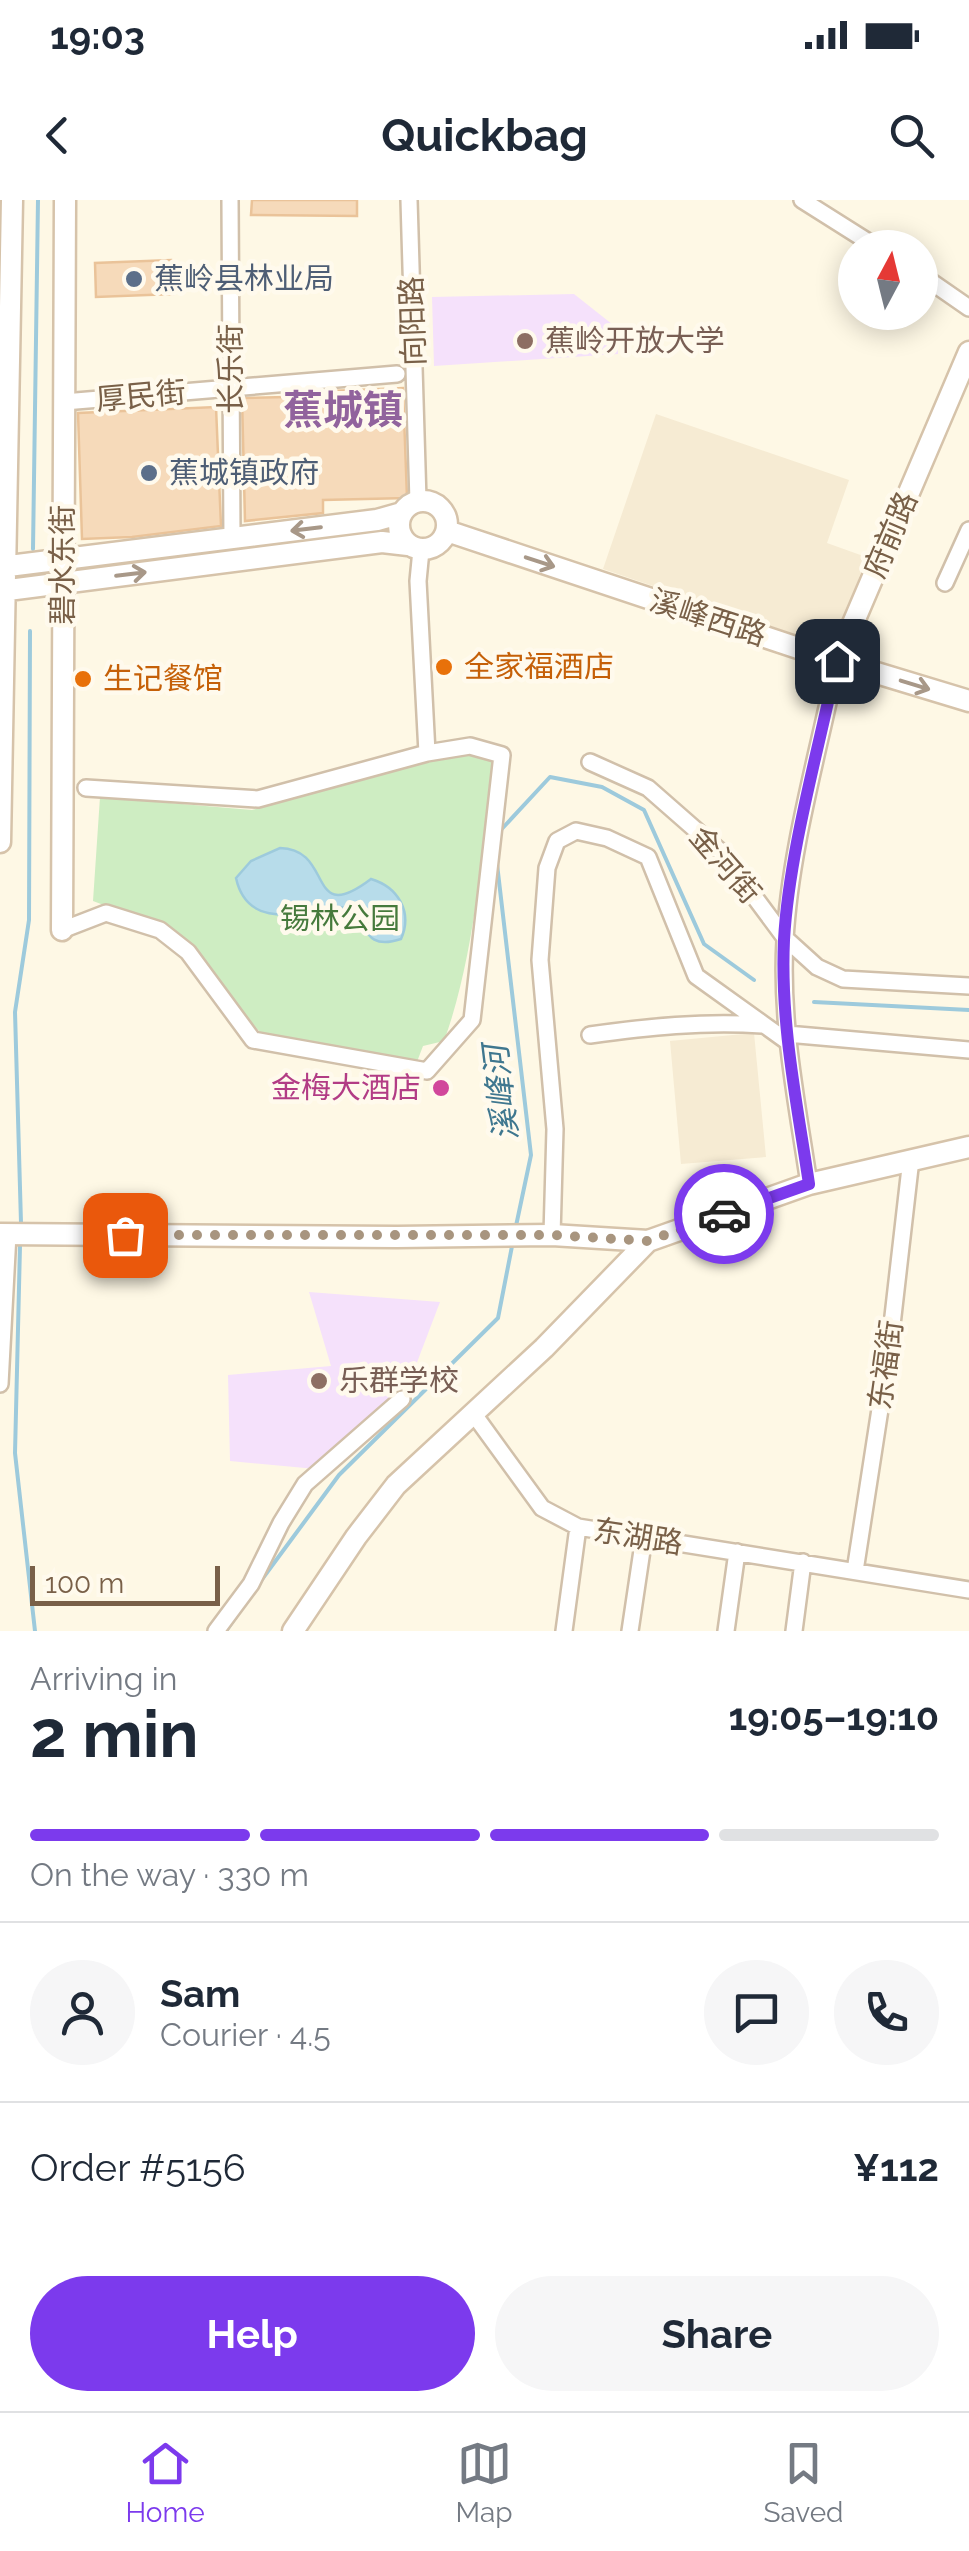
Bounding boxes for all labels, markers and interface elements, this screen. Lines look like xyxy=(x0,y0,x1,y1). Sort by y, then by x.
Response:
text: 19:03 xyxy=(50,13,145,58)
icon: back xyxy=(30,108,85,163)
icon: search xyxy=(884,108,939,163)
text: Quickbag xyxy=(381,109,588,162)
north arrow xyxy=(838,230,938,330)
map controls xyxy=(838,230,938,330)
place label: 蕉岭县林业局 xyxy=(154,261,334,296)
marker: 蕉岭县林业局 xyxy=(123,268,145,290)
street label: 向阳路 xyxy=(393,275,432,367)
place label: 蕉岭开放大学 xyxy=(545,323,725,358)
street label: 长乐街 xyxy=(213,324,248,414)
marker: 蕉岭开放大学 xyxy=(514,330,536,352)
street label: 厚民街 xyxy=(95,374,187,417)
district label: 蕉城镇 xyxy=(283,386,403,433)
place label: 蕉城镇政府 xyxy=(169,455,319,490)
marker: 蕉城镇政府 xyxy=(138,462,160,484)
street label: 府前路 xyxy=(857,487,924,583)
street label: 碧水东街 xyxy=(45,505,80,625)
one-way arrow xyxy=(290,520,322,538)
one-way arrow xyxy=(523,554,555,572)
one-way arrow xyxy=(115,564,147,583)
street label: 溪峰西路 xyxy=(646,582,771,653)
pin xyxy=(795,619,880,704)
icon: home xyxy=(810,634,865,689)
place label: 全家福酒店 xyxy=(464,649,614,684)
marker: 全家福酒店 xyxy=(433,656,455,678)
place label: 生记餐馆 xyxy=(103,661,223,696)
marker: 生记餐馆 xyxy=(72,668,94,690)
one-way arrow xyxy=(899,677,930,695)
street label: 金河街 xyxy=(683,819,768,910)
park label: 锡林公园 xyxy=(280,901,400,936)
water label: 溪峰河 xyxy=(476,1037,525,1143)
place label: 金梅大酒店 xyxy=(271,1070,421,1105)
marker: 金梅大酒店 xyxy=(430,1077,452,1099)
courier xyxy=(674,1164,774,1264)
icon: car xyxy=(697,1187,752,1242)
pin xyxy=(83,1193,168,1278)
icon: bag xyxy=(98,1208,153,1263)
street label: 东福街 xyxy=(862,1318,909,1412)
place label: 乐群学校 xyxy=(339,1363,459,1398)
marker: 乐群学校 xyxy=(308,1370,330,1392)
street label: 东湖路 xyxy=(591,1512,685,1561)
scale bar xyxy=(30,1561,220,1606)
text: 100 m xyxy=(45,1567,124,1600)
text: Arriving in xyxy=(30,1660,177,1697)
text: 19:05–19:10 xyxy=(729,1694,939,1739)
text: 2 min xyxy=(30,1696,199,1772)
text: On the way · 330 m xyxy=(30,1856,309,1893)
button: person xyxy=(30,1960,135,2065)
button: chat xyxy=(704,1960,809,2065)
button: phone xyxy=(834,1960,939,2065)
text: Sam xyxy=(160,1971,240,2016)
text: Courier · 4.5 xyxy=(160,2016,331,2053)
text: Order #5156 xyxy=(30,2145,246,2190)
text: ¥112 xyxy=(853,2145,939,2190)
button: Help xyxy=(30,2276,475,2391)
button: Share xyxy=(495,2276,939,2391)
tab: Home xyxy=(125,2436,205,2529)
tab: Map xyxy=(456,2436,513,2529)
tab: Saved xyxy=(763,2436,844,2529)

